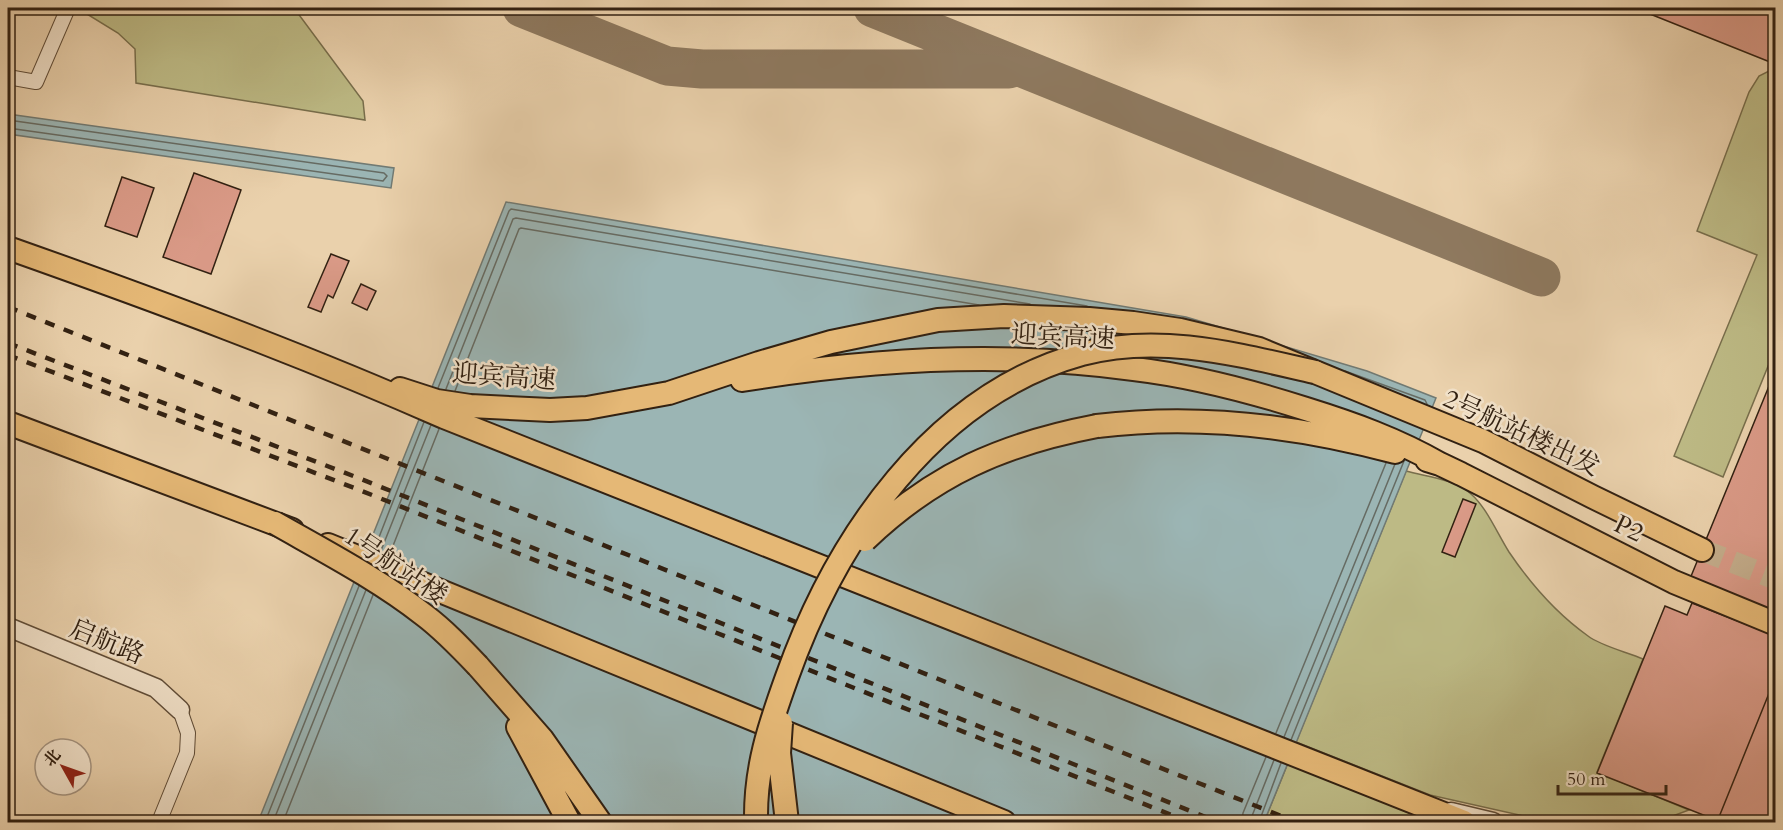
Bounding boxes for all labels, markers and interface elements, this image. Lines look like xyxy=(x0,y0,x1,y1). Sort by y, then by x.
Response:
street label: 迎宾高速 xyxy=(1010,316,1116,357)
street label: 迎宾高速 xyxy=(451,355,557,398)
street label: 2号航站楼出发 xyxy=(1438,381,1606,484)
street label: P2 xyxy=(1608,506,1649,550)
street label: 1号航站楼 xyxy=(337,518,454,613)
street label: 启航路 xyxy=(64,611,150,672)
north arrow xyxy=(33,737,93,797)
text: 北 xyxy=(39,745,66,771)
scale bar xyxy=(1558,758,1666,796)
text: 50 m xyxy=(1567,767,1606,792)

